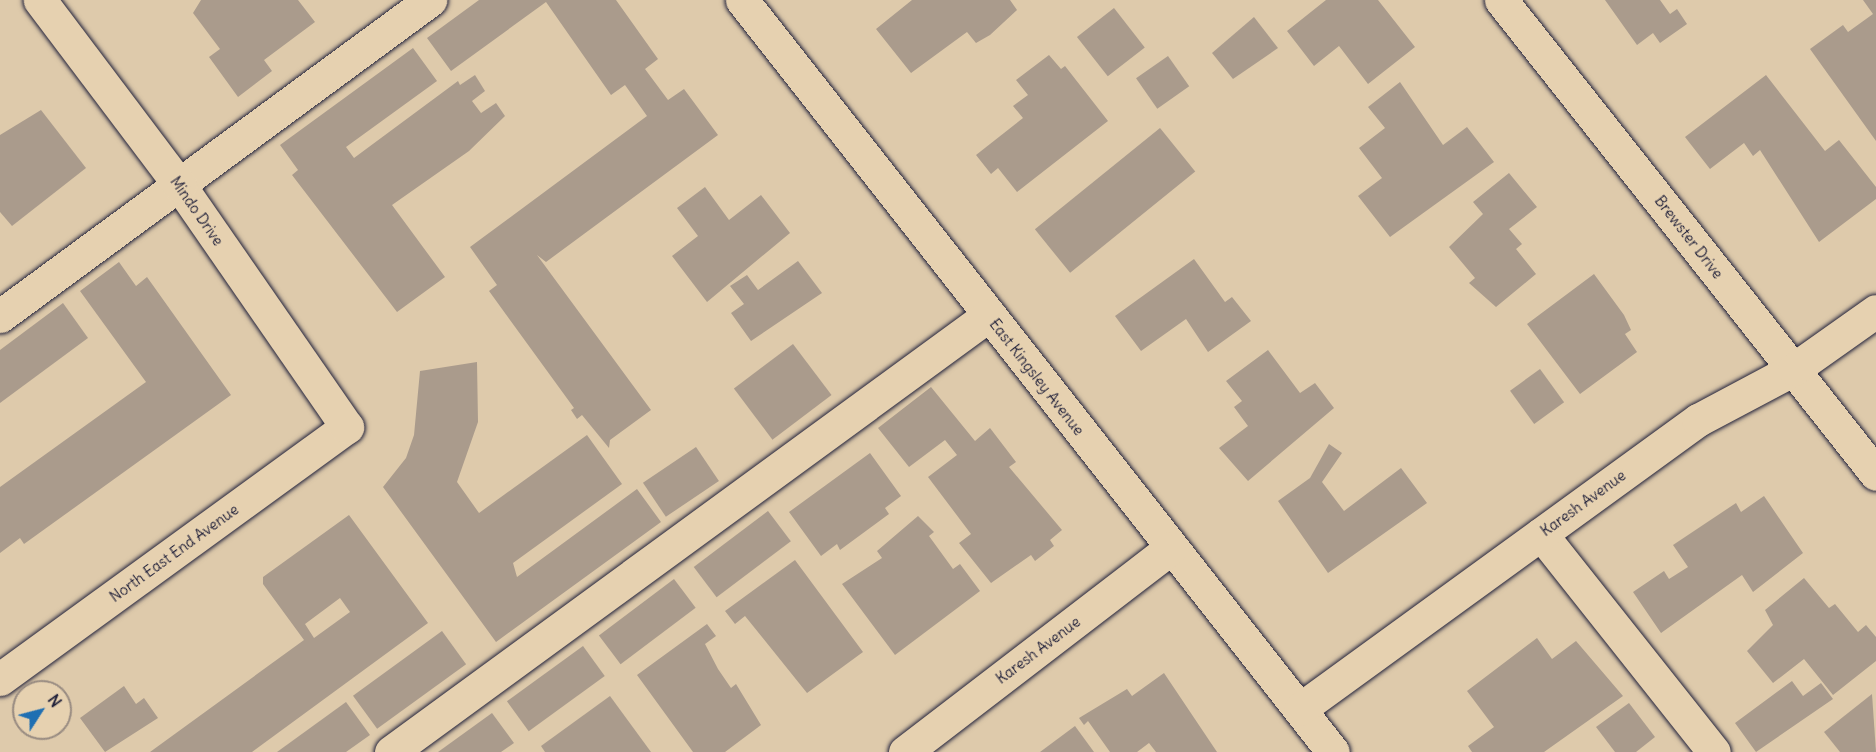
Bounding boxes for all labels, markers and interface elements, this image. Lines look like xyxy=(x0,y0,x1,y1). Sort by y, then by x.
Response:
street label: Mindo Drive xyxy=(167,173,227,249)
street label: Brewster Drive xyxy=(1651,192,1727,282)
street label: East Kingsley Avenue xyxy=(986,315,1088,439)
street label: Karesh Avenue xyxy=(1537,466,1629,540)
street label: North East End Avenue xyxy=(106,500,242,606)
street label: Karesh Avenue xyxy=(992,612,1084,688)
north arrow xyxy=(12,680,72,740)
text: N xyxy=(44,690,66,711)

